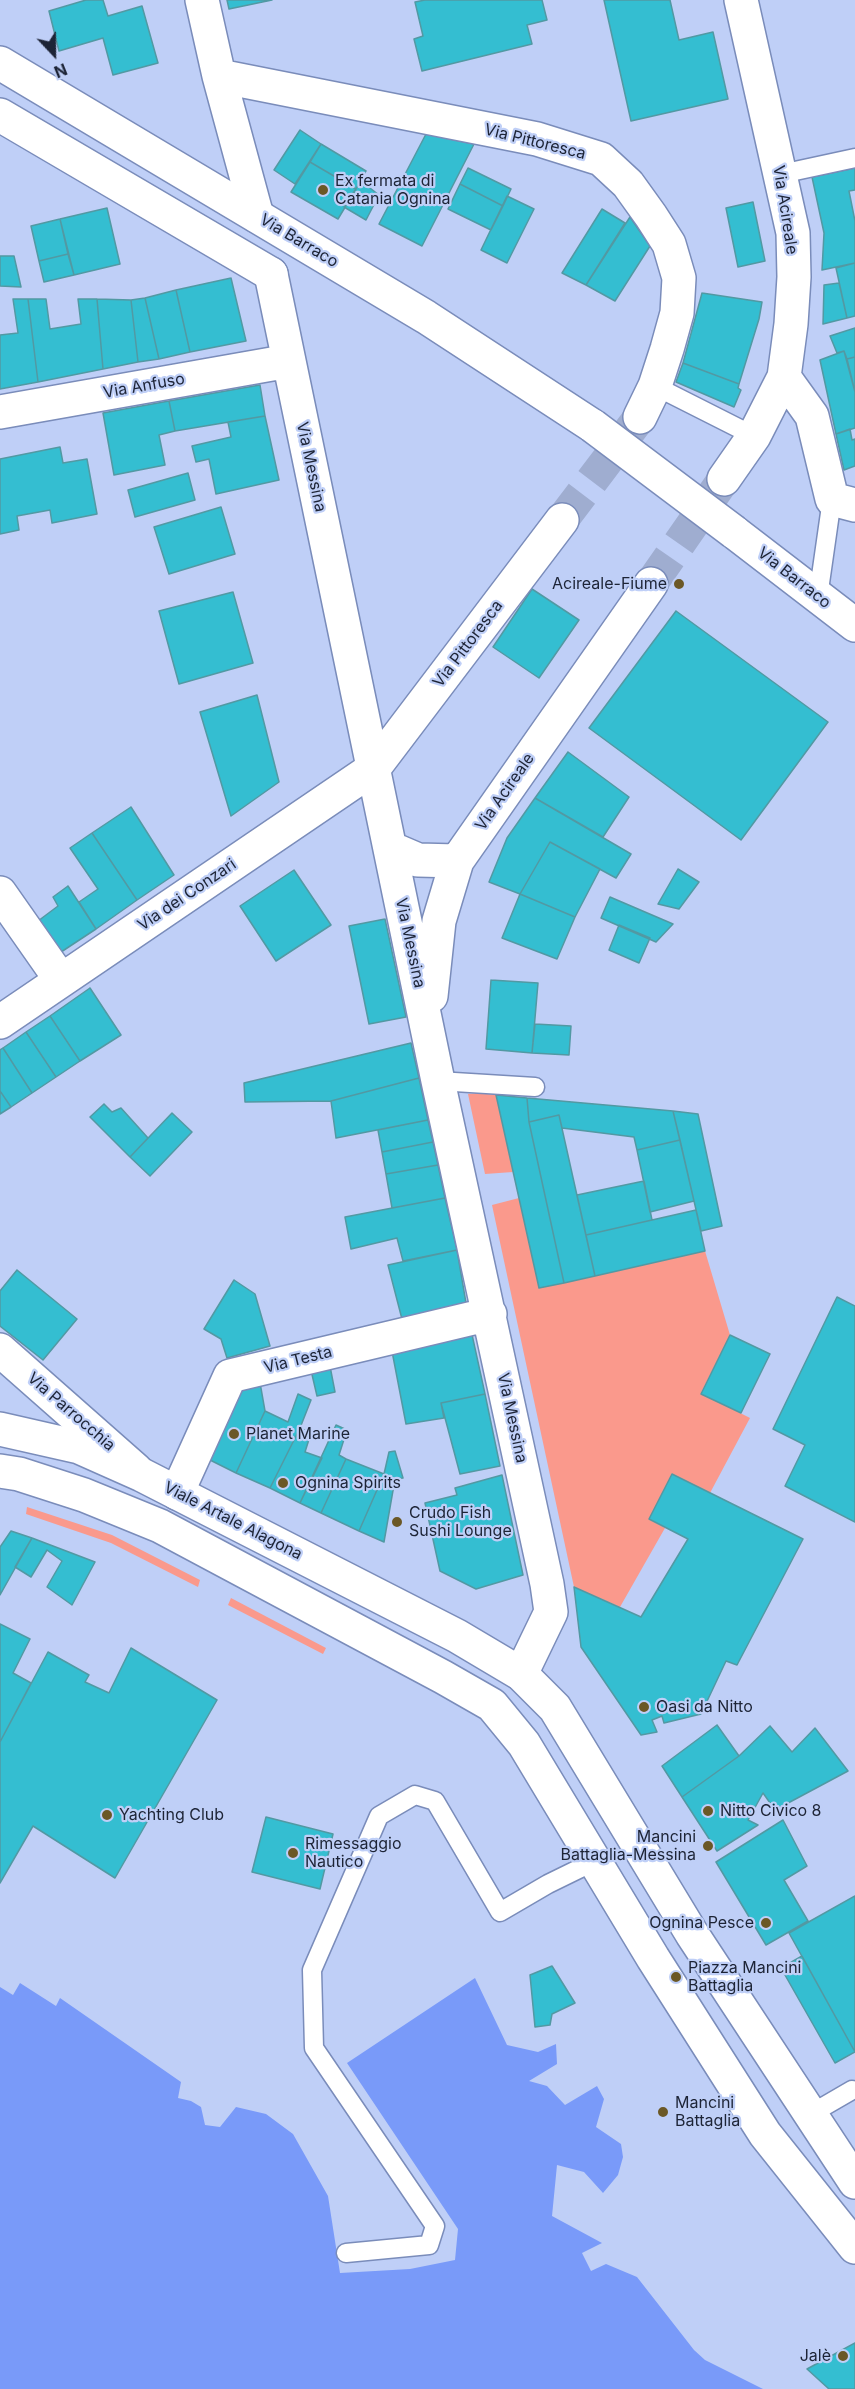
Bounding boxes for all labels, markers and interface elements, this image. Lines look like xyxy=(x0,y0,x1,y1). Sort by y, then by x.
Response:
north arrow xyxy=(24,24,84,84)
text: N xyxy=(51,59,70,82)
street label: Via Pittoresca xyxy=(482,120,588,164)
street label: Via Acireale xyxy=(768,164,802,256)
place label: Ex fermata di Catania Ognina xyxy=(335,171,451,209)
marker: Ex fermata di Catania Ognina xyxy=(316,183,330,197)
street label: Via Barraco xyxy=(256,210,342,272)
street label: Via Anfuso xyxy=(102,369,186,403)
street label: Via Messina xyxy=(292,420,330,514)
street label: Via Barraco xyxy=(753,543,835,613)
place label: Acireale-Fiume xyxy=(552,574,667,594)
marker: Acireale-Fiume xyxy=(672,577,686,591)
street label: Via Pittoresca xyxy=(429,597,507,691)
street label: Via Acireale xyxy=(471,750,539,834)
street label: Via dei Conzari xyxy=(134,855,240,935)
street label: Via Messina xyxy=(391,896,429,990)
street label: Via Testa xyxy=(262,1342,334,1378)
street label: Via Parrocchia xyxy=(23,1369,119,1455)
street label: Via Messina xyxy=(493,1371,531,1465)
place label: Planet Marine xyxy=(246,1424,350,1444)
marker: Planet Marine xyxy=(227,1427,241,1441)
place label: Ognina Spirits xyxy=(295,1473,401,1493)
marker: Ognina Spirits xyxy=(276,1476,290,1490)
street label: Viale Artale Alagona xyxy=(161,1478,305,1564)
place label: Crudo Fish Sushi Lounge xyxy=(409,1503,512,1541)
marker: Crudo Fish Sushi Lounge xyxy=(390,1515,404,1529)
place label: Oasi da Nitto xyxy=(656,1697,753,1717)
marker: Oasi da Nitto xyxy=(637,1700,651,1714)
place label: Nitto Civico 8 xyxy=(720,1801,822,1821)
marker: Nitto Civico 8 xyxy=(701,1804,715,1818)
place label: Yachting Club xyxy=(119,1805,224,1825)
marker: Yachting Club xyxy=(100,1808,114,1822)
place label: Mancini Battaglia-Messina xyxy=(561,1827,696,1865)
place label: Rimessaggio Nautico xyxy=(305,1834,401,1872)
marker: Mancini Battaglia-Messina xyxy=(701,1839,715,1853)
marker: Rimessaggio Nautico xyxy=(286,1846,300,1860)
place label: Ognina Pesce xyxy=(649,1913,754,1933)
marker: Ognina Pesce xyxy=(759,1916,773,1930)
place label: Piazza Mancini Battaglia xyxy=(688,1958,801,1996)
marker: Piazza Mancini Battaglia xyxy=(669,1970,683,1984)
place label: Mancini Battaglia xyxy=(675,2093,740,2131)
marker: Mancini Battaglia xyxy=(656,2105,670,2119)
place label: Jalè xyxy=(800,2346,831,2366)
marker: Jalè xyxy=(836,2349,850,2363)

